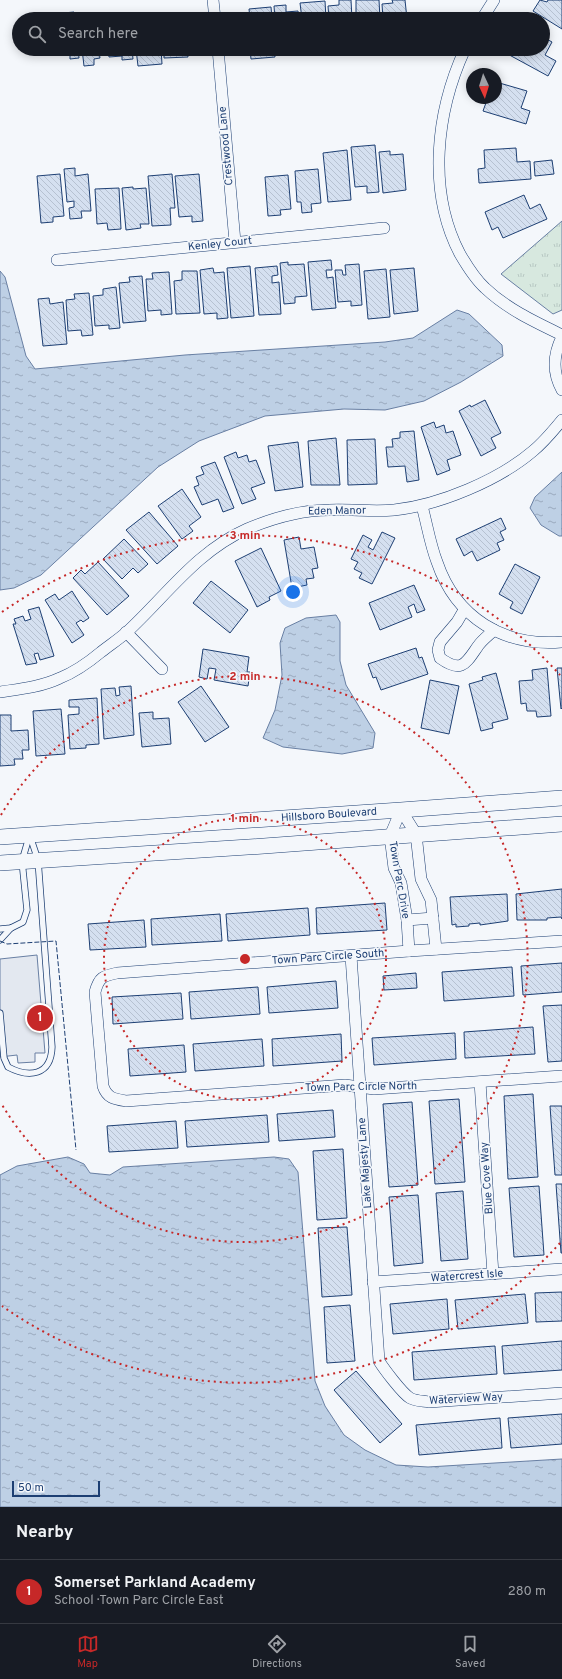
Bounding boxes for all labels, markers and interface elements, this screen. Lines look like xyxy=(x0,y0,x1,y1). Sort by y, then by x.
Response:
search box xyxy=(12,12,550,56)
icon: search xyxy=(26,23,48,45)
text: Search here xyxy=(58,25,138,44)
north arrow xyxy=(466,68,502,104)
street label: Crestwood Lane xyxy=(216,106,236,186)
street label: Kenley Court xyxy=(187,234,253,254)
street label: Eden Manor xyxy=(308,503,367,519)
text: 3 min xyxy=(229,528,261,544)
your location xyxy=(283,582,303,602)
text: 2 min xyxy=(229,669,261,685)
street label: Hillsboro Boulevard xyxy=(280,805,378,825)
text: 1 min xyxy=(231,811,259,827)
street label: Town Parc Drive xyxy=(385,840,413,920)
street label: Town Parc Circle South xyxy=(271,946,385,968)
centre of rings xyxy=(238,952,252,966)
pin: 1 xyxy=(27,1003,53,1033)
street label: Town Parc Circle North xyxy=(305,1079,417,1095)
street label: Lake Majesty Lane xyxy=(355,1117,375,1209)
street label: Blue Cove Way xyxy=(477,1141,497,1215)
street label: Watercrest Isle xyxy=(430,1266,504,1286)
street label: Waterview Way xyxy=(429,1390,504,1408)
scale bar xyxy=(12,1479,100,1498)
text: 50 m xyxy=(18,1481,44,1495)
text: Nearby xyxy=(16,1522,73,1544)
text: Somerset Parkland Academy xyxy=(54,1574,256,1593)
text: 1 xyxy=(26,1584,32,1600)
text: 280 m xyxy=(508,1584,546,1600)
text: School · Town Parc Circle East xyxy=(54,1593,224,1609)
tab: Map xyxy=(77,1633,99,1671)
tab: Directions xyxy=(252,1633,302,1671)
tab: Saved xyxy=(455,1633,485,1671)

